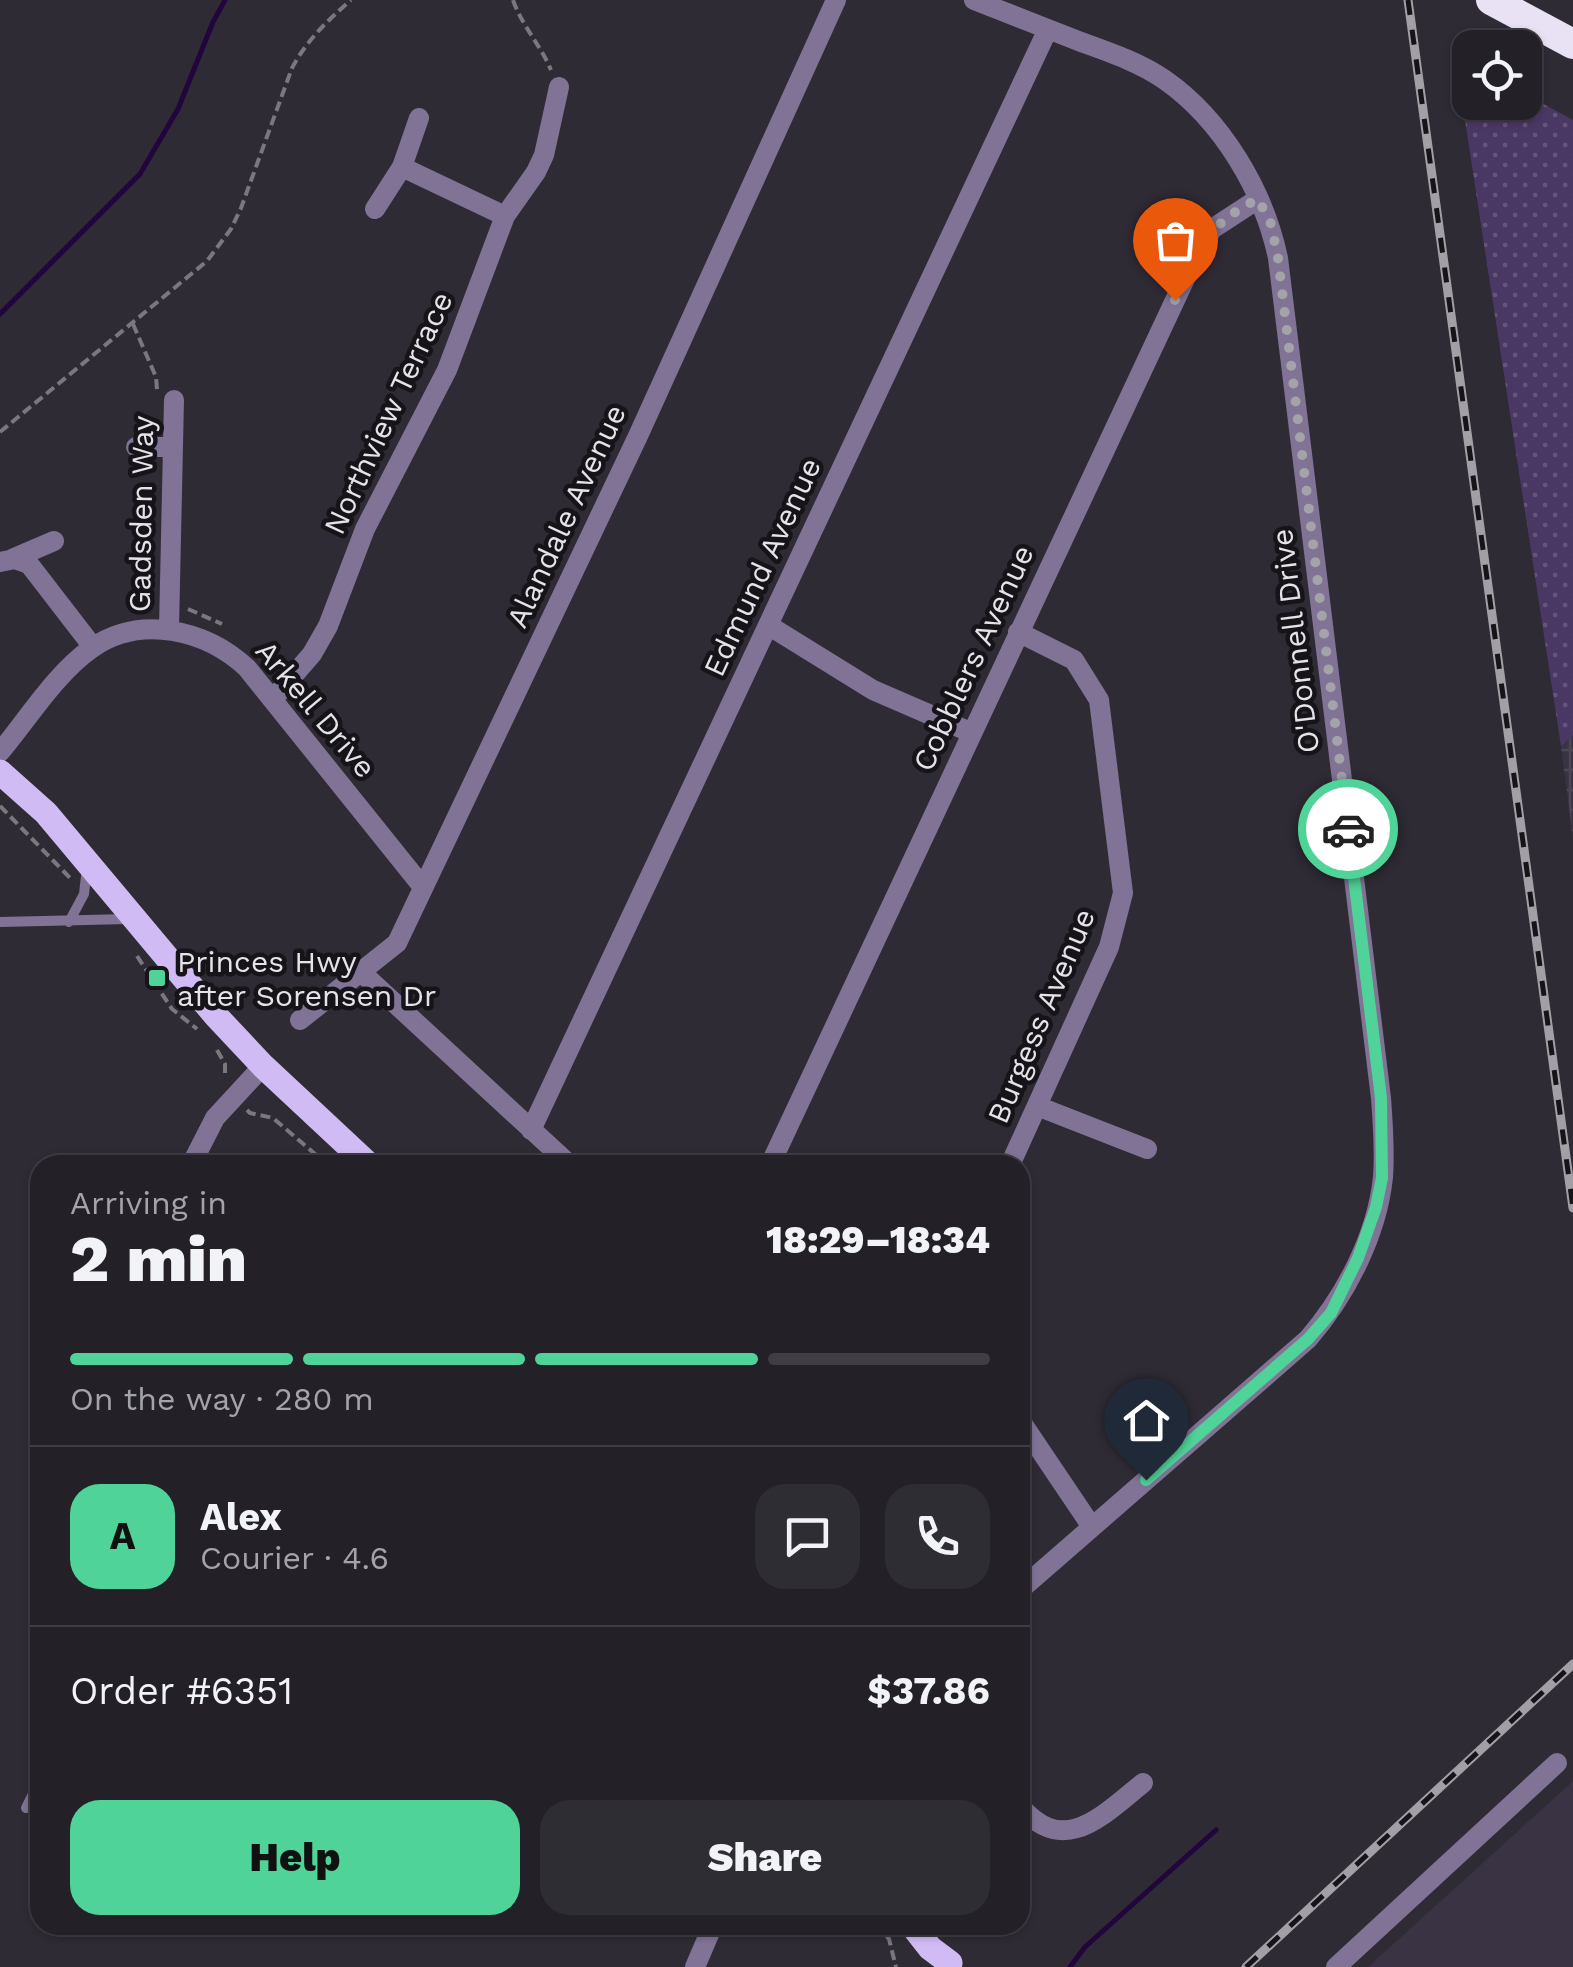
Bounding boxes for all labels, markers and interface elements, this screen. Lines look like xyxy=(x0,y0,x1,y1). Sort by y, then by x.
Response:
map controls xyxy=(1452,30,1542,120)
button: locate xyxy=(1452,30,1542,120)
pin xyxy=(1133,198,1218,301)
icon: bag xyxy=(1148,213,1203,268)
street label: Northview Terrace xyxy=(316,286,460,540)
street label: Alandale Avenue xyxy=(499,399,633,633)
street label: Gadsden Way xyxy=(122,415,160,613)
street label: Edmund Avenue xyxy=(696,452,828,682)
street label: O'Donnell Drive xyxy=(1264,527,1326,755)
street label: Cobblers Avenue xyxy=(905,539,1041,777)
street label: Arkell Drive xyxy=(249,633,383,785)
courier xyxy=(1298,779,1398,879)
icon: car xyxy=(1321,802,1376,857)
street label: Burgess Avenue xyxy=(980,903,1102,1129)
place label: Princes Hwy after Sorensen Dr xyxy=(177,944,436,1013)
marker: Princes Hwy after Sorensen Dr xyxy=(146,967,168,989)
text: Arriving in xyxy=(70,1184,227,1222)
text: 18:29–18:34 xyxy=(766,1218,990,1262)
text: 2 min xyxy=(70,1221,247,1297)
pin xyxy=(1104,1378,1189,1481)
text: On the way · 280 m xyxy=(70,1380,374,1418)
icon: home xyxy=(1119,1393,1174,1448)
button: chat xyxy=(755,1484,860,1589)
button: phone xyxy=(885,1484,990,1589)
text: Alex xyxy=(200,1495,282,1539)
text: A xyxy=(110,1514,135,1558)
text: Courier · 4.6 xyxy=(200,1539,389,1577)
text: Order #6351 xyxy=(70,1669,293,1713)
text: $37.86 xyxy=(867,1669,990,1713)
button: Help xyxy=(70,1800,520,1915)
button: Share xyxy=(540,1800,990,1915)

